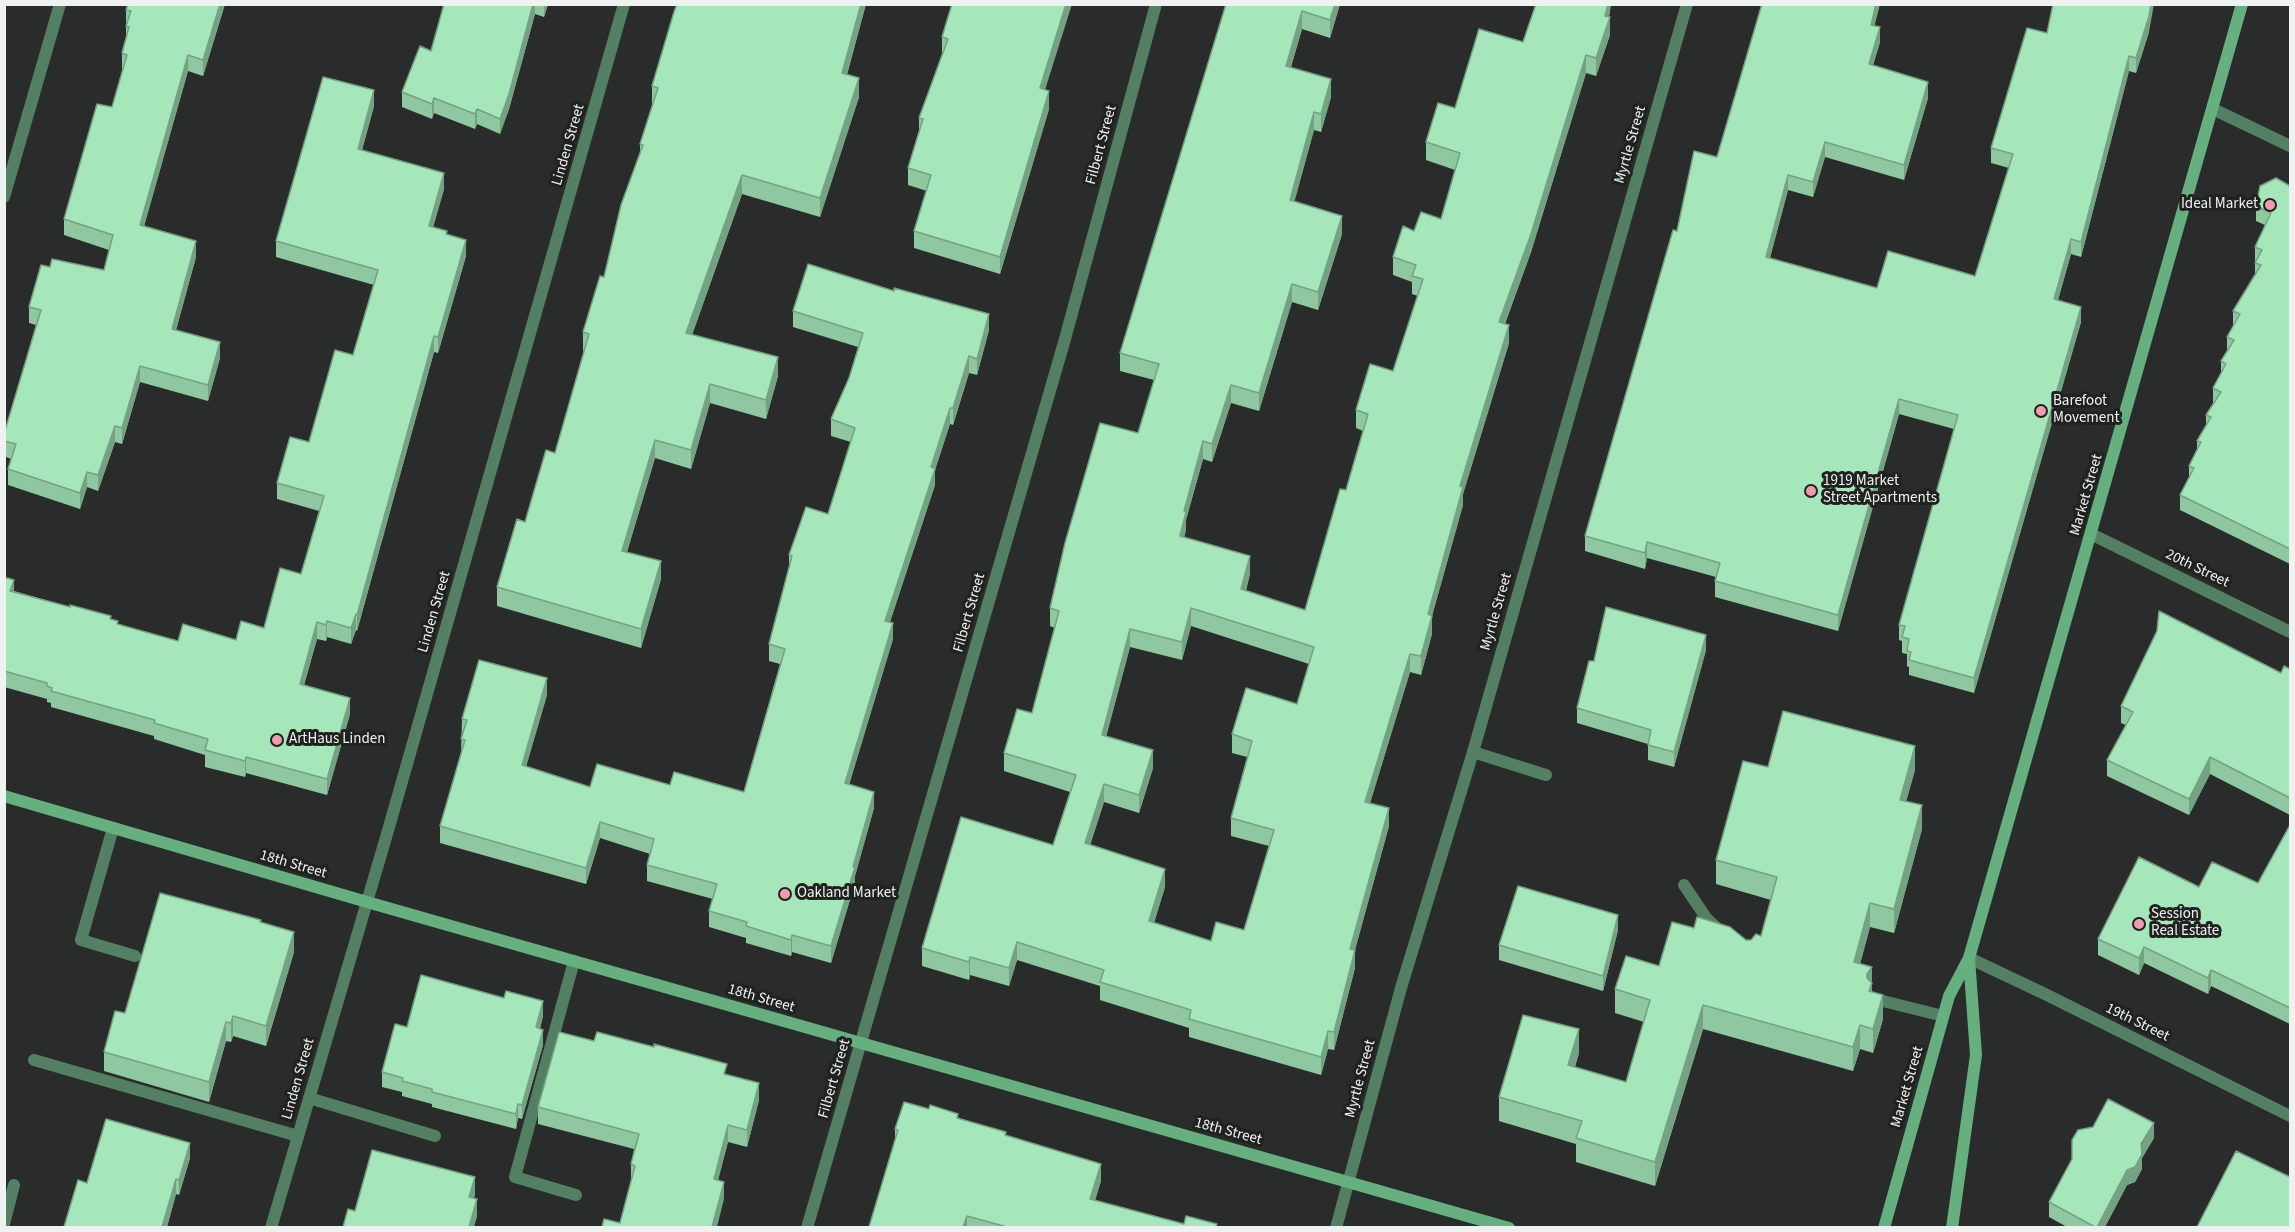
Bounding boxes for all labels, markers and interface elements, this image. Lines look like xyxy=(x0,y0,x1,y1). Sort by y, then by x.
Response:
street label: Linden Street xyxy=(549,102,589,188)
street label: Filbert Street xyxy=(1083,103,1121,187)
street label: Myrtle Street xyxy=(1611,104,1651,186)
place label: Ideal Market xyxy=(2181,196,2258,214)
marker: Ideal Market xyxy=(2263,198,2277,212)
place label: Barefoot Movement xyxy=(2053,393,2120,428)
marker: Barefoot Movement xyxy=(2034,404,2048,418)
street label: Market Street xyxy=(2067,452,2107,538)
place label: 1919 Market Street Apartments xyxy=(1823,473,1937,508)
marker: 1919 Market Street Apartments xyxy=(1804,484,1818,498)
street label: 20th Street xyxy=(2162,546,2232,592)
street label: Linden Street xyxy=(415,569,455,655)
street label: Filbert Street xyxy=(950,571,990,655)
street label: Myrtle Street xyxy=(1477,571,1517,653)
place label: ArtHaus Linden xyxy=(289,731,385,749)
marker: ArtHaus Linden xyxy=(270,733,284,747)
street label: 18th Street xyxy=(257,847,329,883)
place label: Oakland Market xyxy=(797,885,896,903)
marker: Oakland Market xyxy=(778,887,792,901)
place label: Session Real Estate xyxy=(2151,906,2219,941)
marker: Session Real Estate xyxy=(2132,917,2146,931)
street label: 18th Street xyxy=(725,981,797,1017)
street label: 19th Street xyxy=(2102,1000,2172,1046)
street label: Linden Street xyxy=(279,1036,319,1122)
street label: Filbert Street xyxy=(815,1037,855,1121)
street label: Myrtle Street xyxy=(1342,1038,1380,1120)
street label: Market Street xyxy=(1888,1044,1928,1130)
street label: 18th Street xyxy=(1192,1114,1264,1150)

